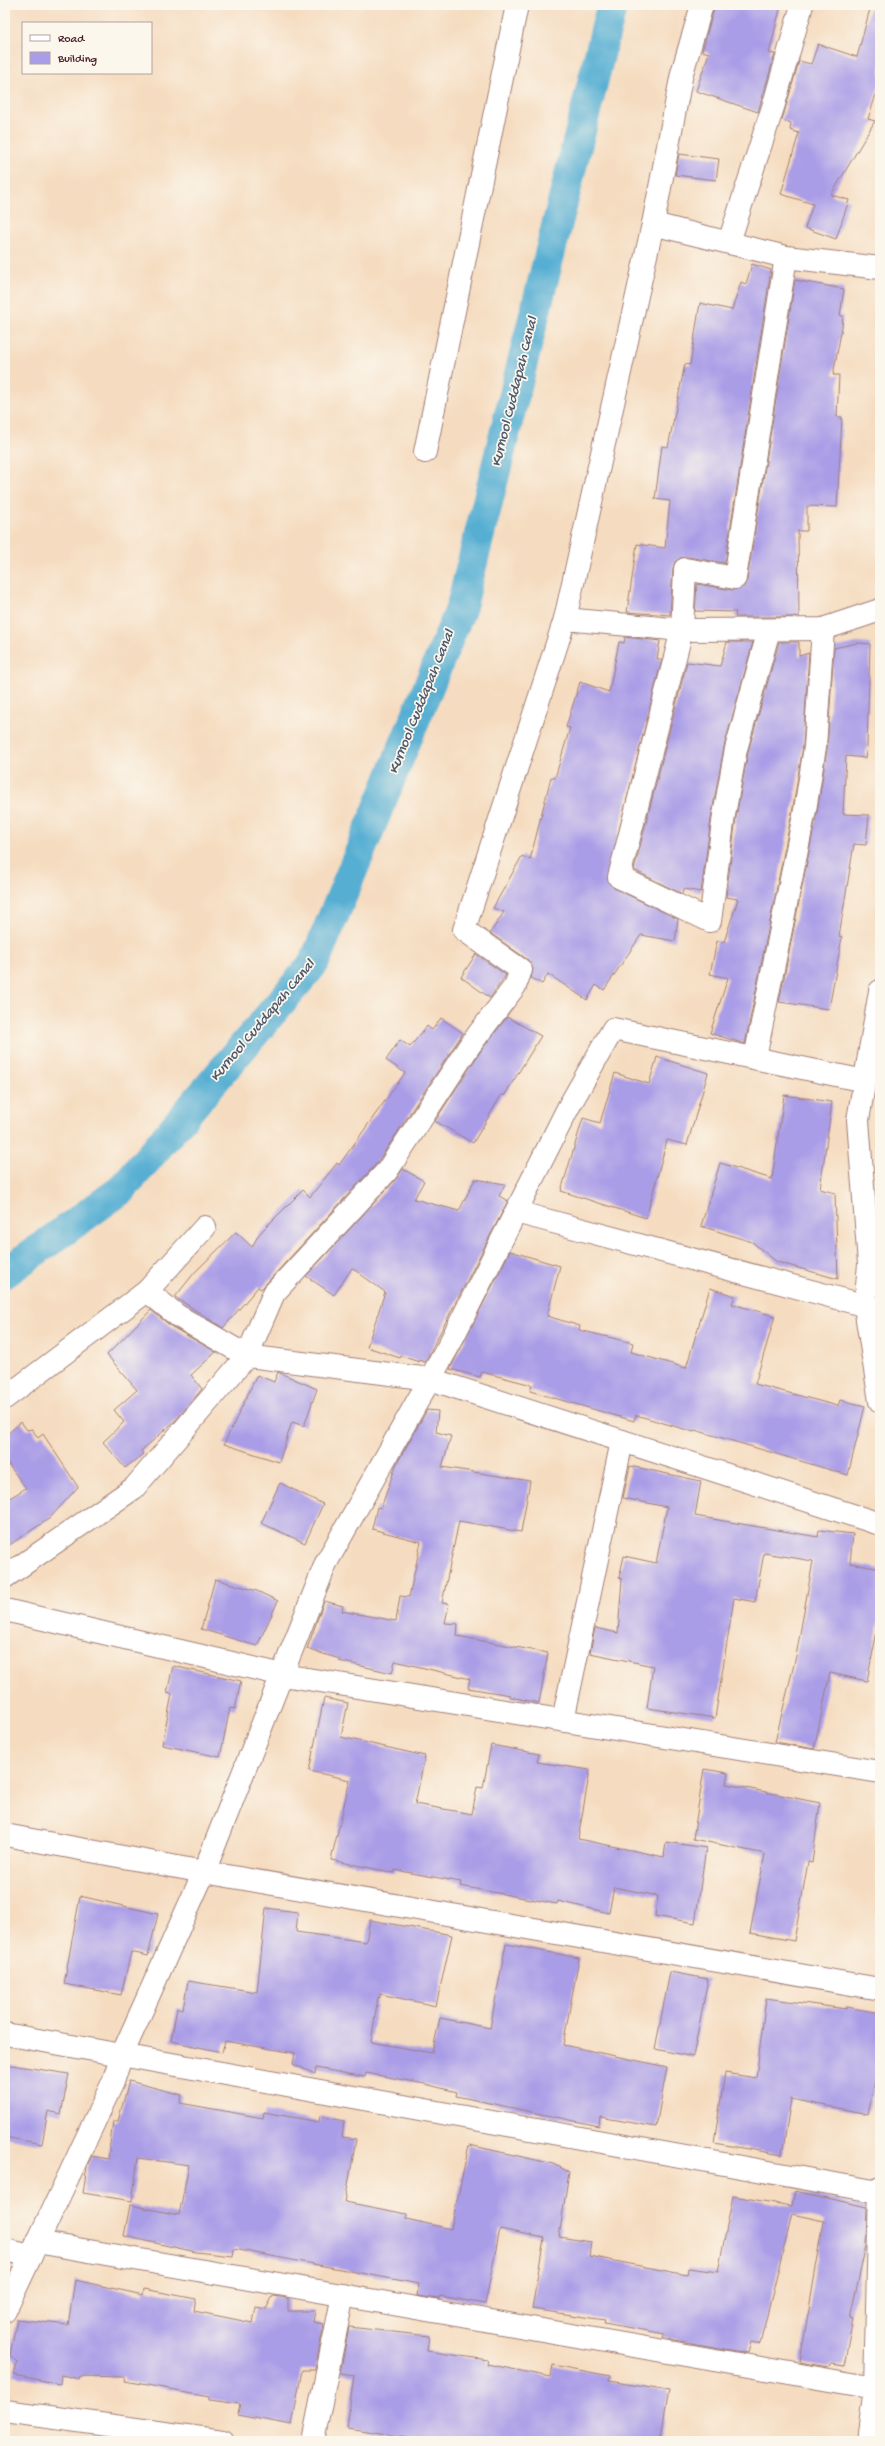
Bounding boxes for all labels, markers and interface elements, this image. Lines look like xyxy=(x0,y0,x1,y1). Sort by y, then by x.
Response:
legend xyxy=(22,22,152,74)
text: Road xyxy=(58,33,85,47)
text: Building xyxy=(57,53,97,67)
water label: Kurnool Cuddapah Canal xyxy=(488,314,543,469)
water label: Kurnool Cuddapah Canal xyxy=(385,626,460,777)
water label: Kurnool Cuddapah Canal xyxy=(207,955,320,1086)

